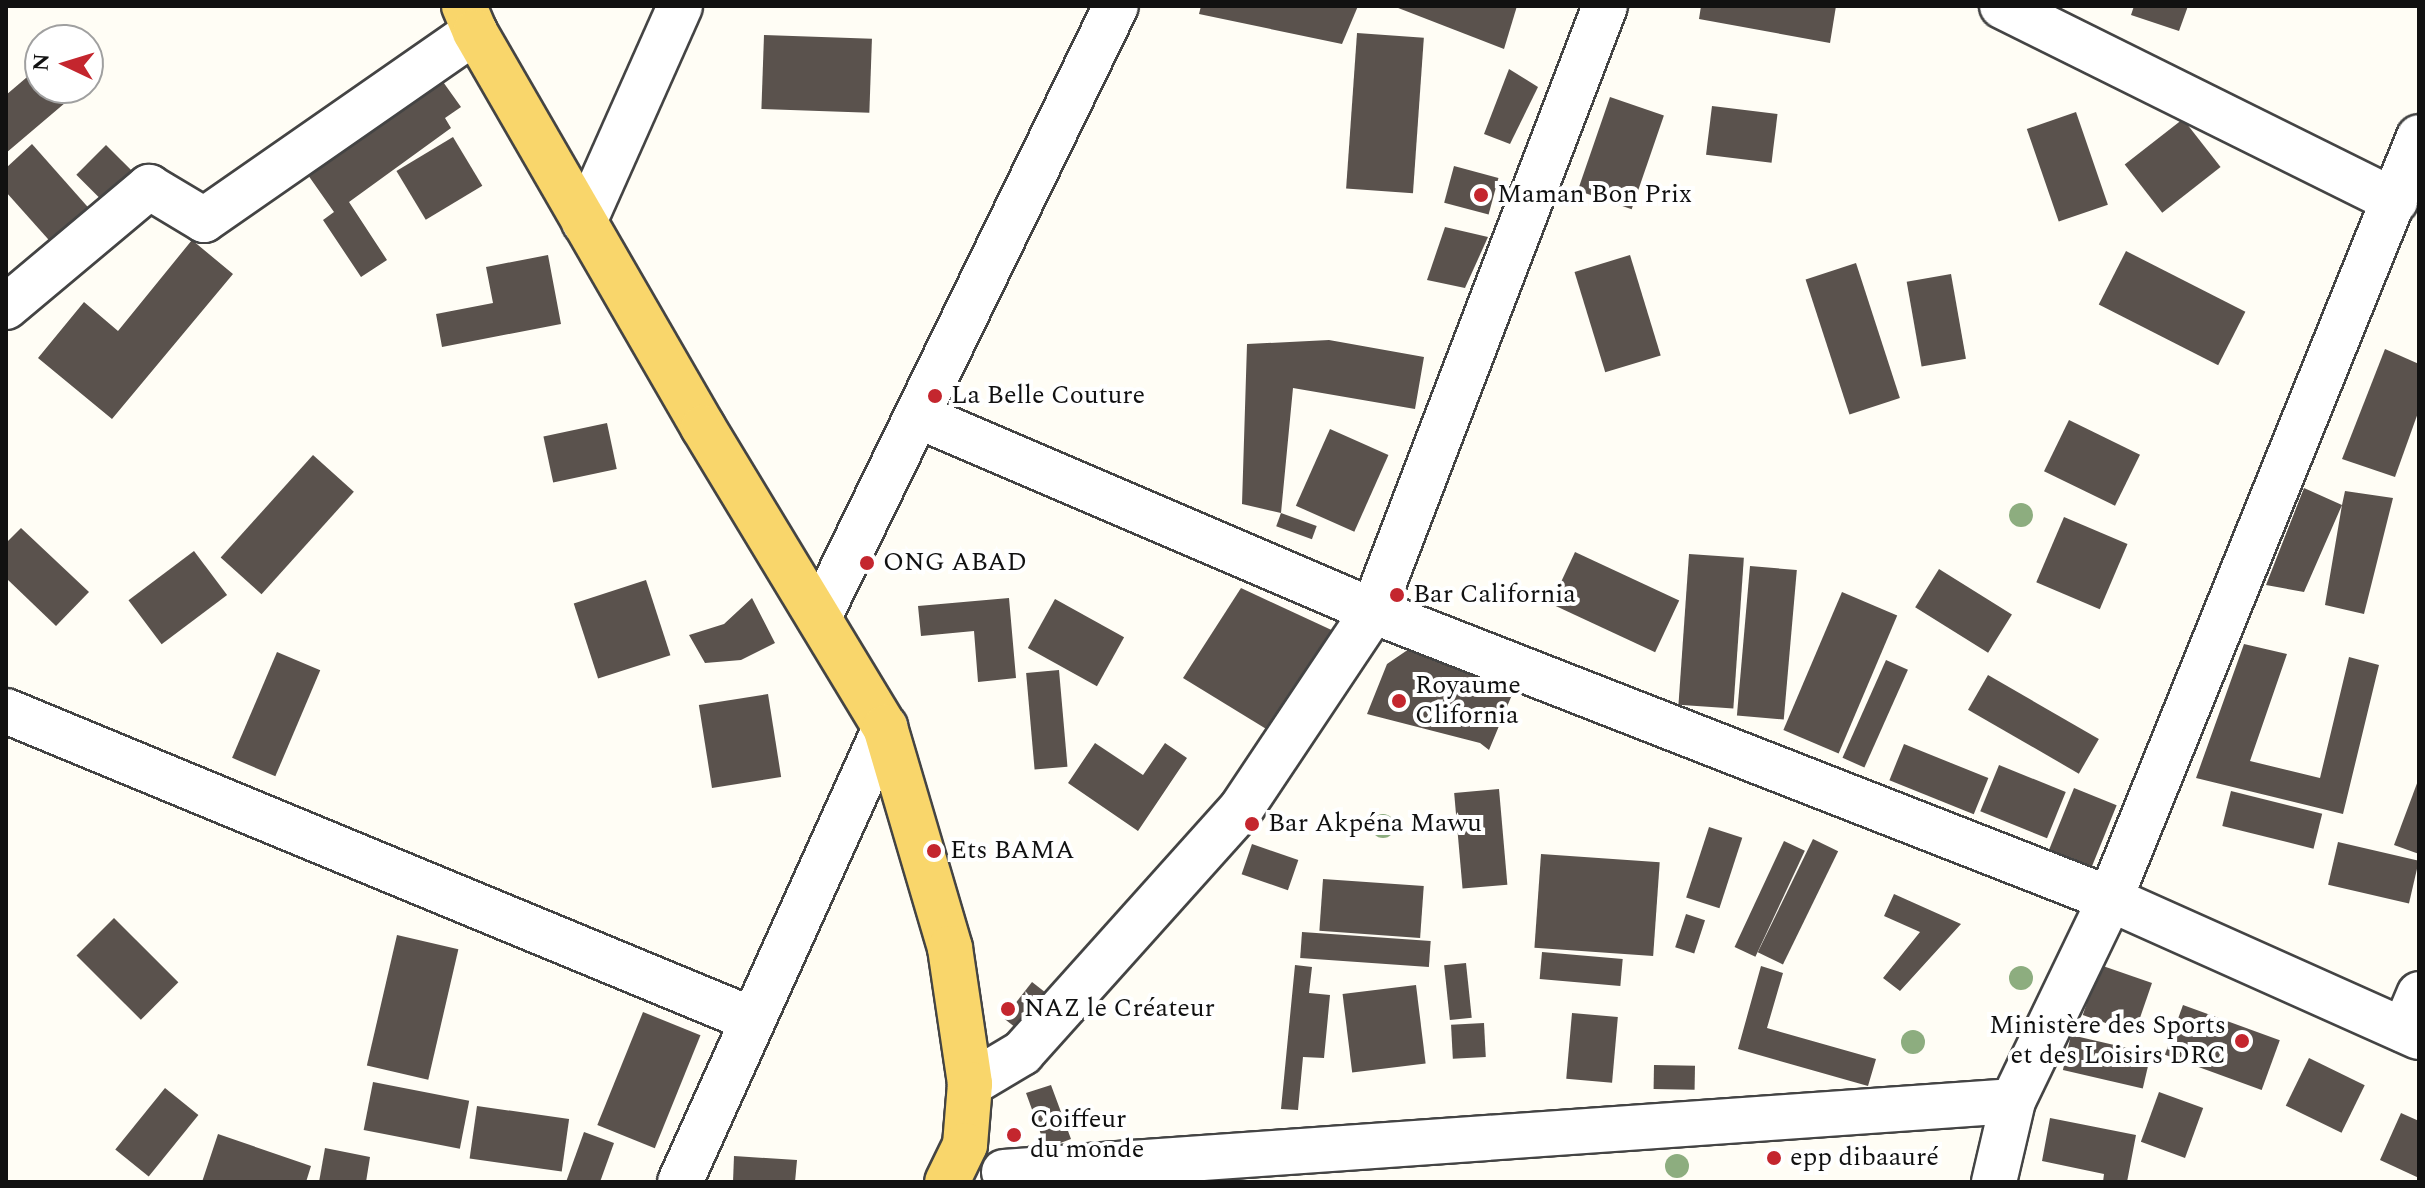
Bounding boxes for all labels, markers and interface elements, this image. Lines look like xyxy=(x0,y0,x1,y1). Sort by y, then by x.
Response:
north arrow xyxy=(24,24,104,104)
text: N xyxy=(24,52,59,73)
place label: Maman Bon Prix xyxy=(1497,179,1692,211)
marker: Maman Bon Prix xyxy=(1472,186,1490,204)
place label: La Belle Couture xyxy=(951,380,1145,412)
marker: La Belle Couture xyxy=(926,387,944,405)
place label: ONG ABAD xyxy=(883,547,1027,579)
marker: ONG ABAD xyxy=(858,554,876,572)
place label: Bar California xyxy=(1413,579,1576,611)
marker: Bar California xyxy=(1388,586,1406,604)
place label: Royaume Clifornia xyxy=(1415,670,1521,732)
marker: Royaume Clifornia xyxy=(1390,692,1408,710)
place label: Bar Akpéna Mawu xyxy=(1268,808,1482,840)
marker: Bar Akpéna Mawu xyxy=(1243,815,1261,833)
place label: Ets BAMA xyxy=(950,835,1074,867)
marker: Ets BAMA xyxy=(925,842,943,860)
place label: NAZ le Créateur xyxy=(1024,993,1215,1025)
marker: NAZ le Créateur xyxy=(999,1000,1017,1018)
place label: Ministère des Sports et des Loisirs DRC xyxy=(1989,1010,2226,1072)
marker: Ministère des Sports et des Loisirs DRC xyxy=(2233,1032,2251,1050)
place label: Coiffeur du monde xyxy=(1030,1104,1144,1166)
marker: Coiffeur du monde xyxy=(1005,1126,1023,1144)
place label: epp dibaauré xyxy=(1790,1142,1939,1174)
marker: epp dibaauré xyxy=(1765,1149,1783,1167)

